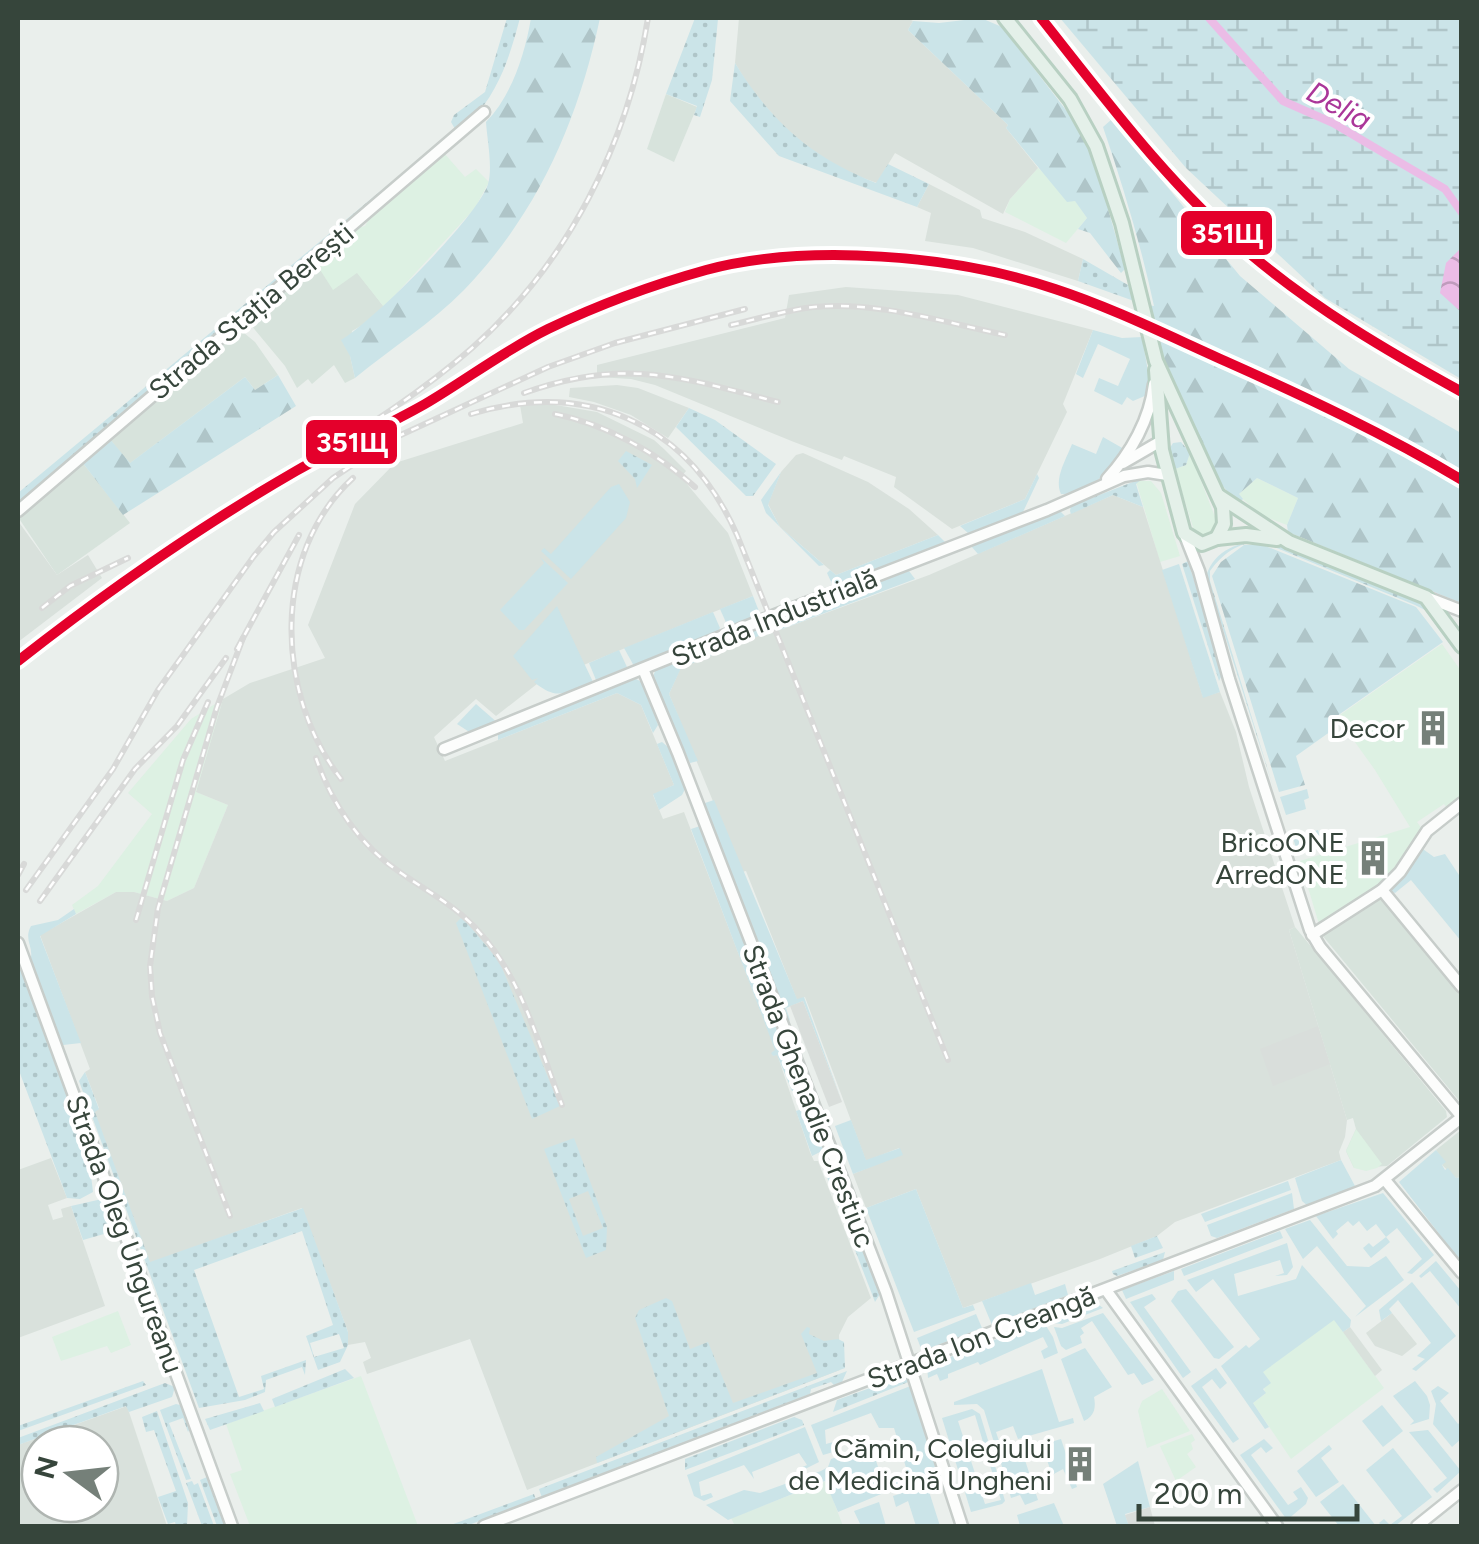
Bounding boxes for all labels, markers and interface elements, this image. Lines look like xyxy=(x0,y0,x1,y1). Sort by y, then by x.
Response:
water label: Delia xyxy=(1300,73,1378,138)
line badge: 351Щ xyxy=(1179,209,1274,257)
street label: Strada Stația Berești xyxy=(142,215,360,407)
text: 351Щ xyxy=(1191,216,1264,250)
line badge: 351Щ xyxy=(304,418,399,466)
text: 351Щ xyxy=(316,425,389,459)
street label: Strada Industrială xyxy=(666,560,882,674)
building icon: Decor xyxy=(1414,709,1452,747)
place label: Decor xyxy=(1330,711,1406,745)
place label: BricoONE ArredONE xyxy=(1215,825,1345,891)
building icon: BricoONE ArredONE xyxy=(1354,839,1392,877)
street label: Strada Ghenadie Crestiuc xyxy=(735,940,883,1252)
street label: Strada Oleg Ungureanu xyxy=(59,1090,191,1378)
street label: Strada Ion Creangă xyxy=(862,1278,1100,1396)
north arrow xyxy=(20,1424,120,1524)
place label: Cămin, Colegiului de Medicină Ungheni xyxy=(788,1431,1052,1497)
building icon: Cămin, Colegiului de Medicină Ungheni xyxy=(1061,1445,1099,1483)
text: N xyxy=(27,1453,65,1482)
scale bar xyxy=(1139,1459,1356,1521)
text: 200 m xyxy=(1154,1475,1242,1512)

